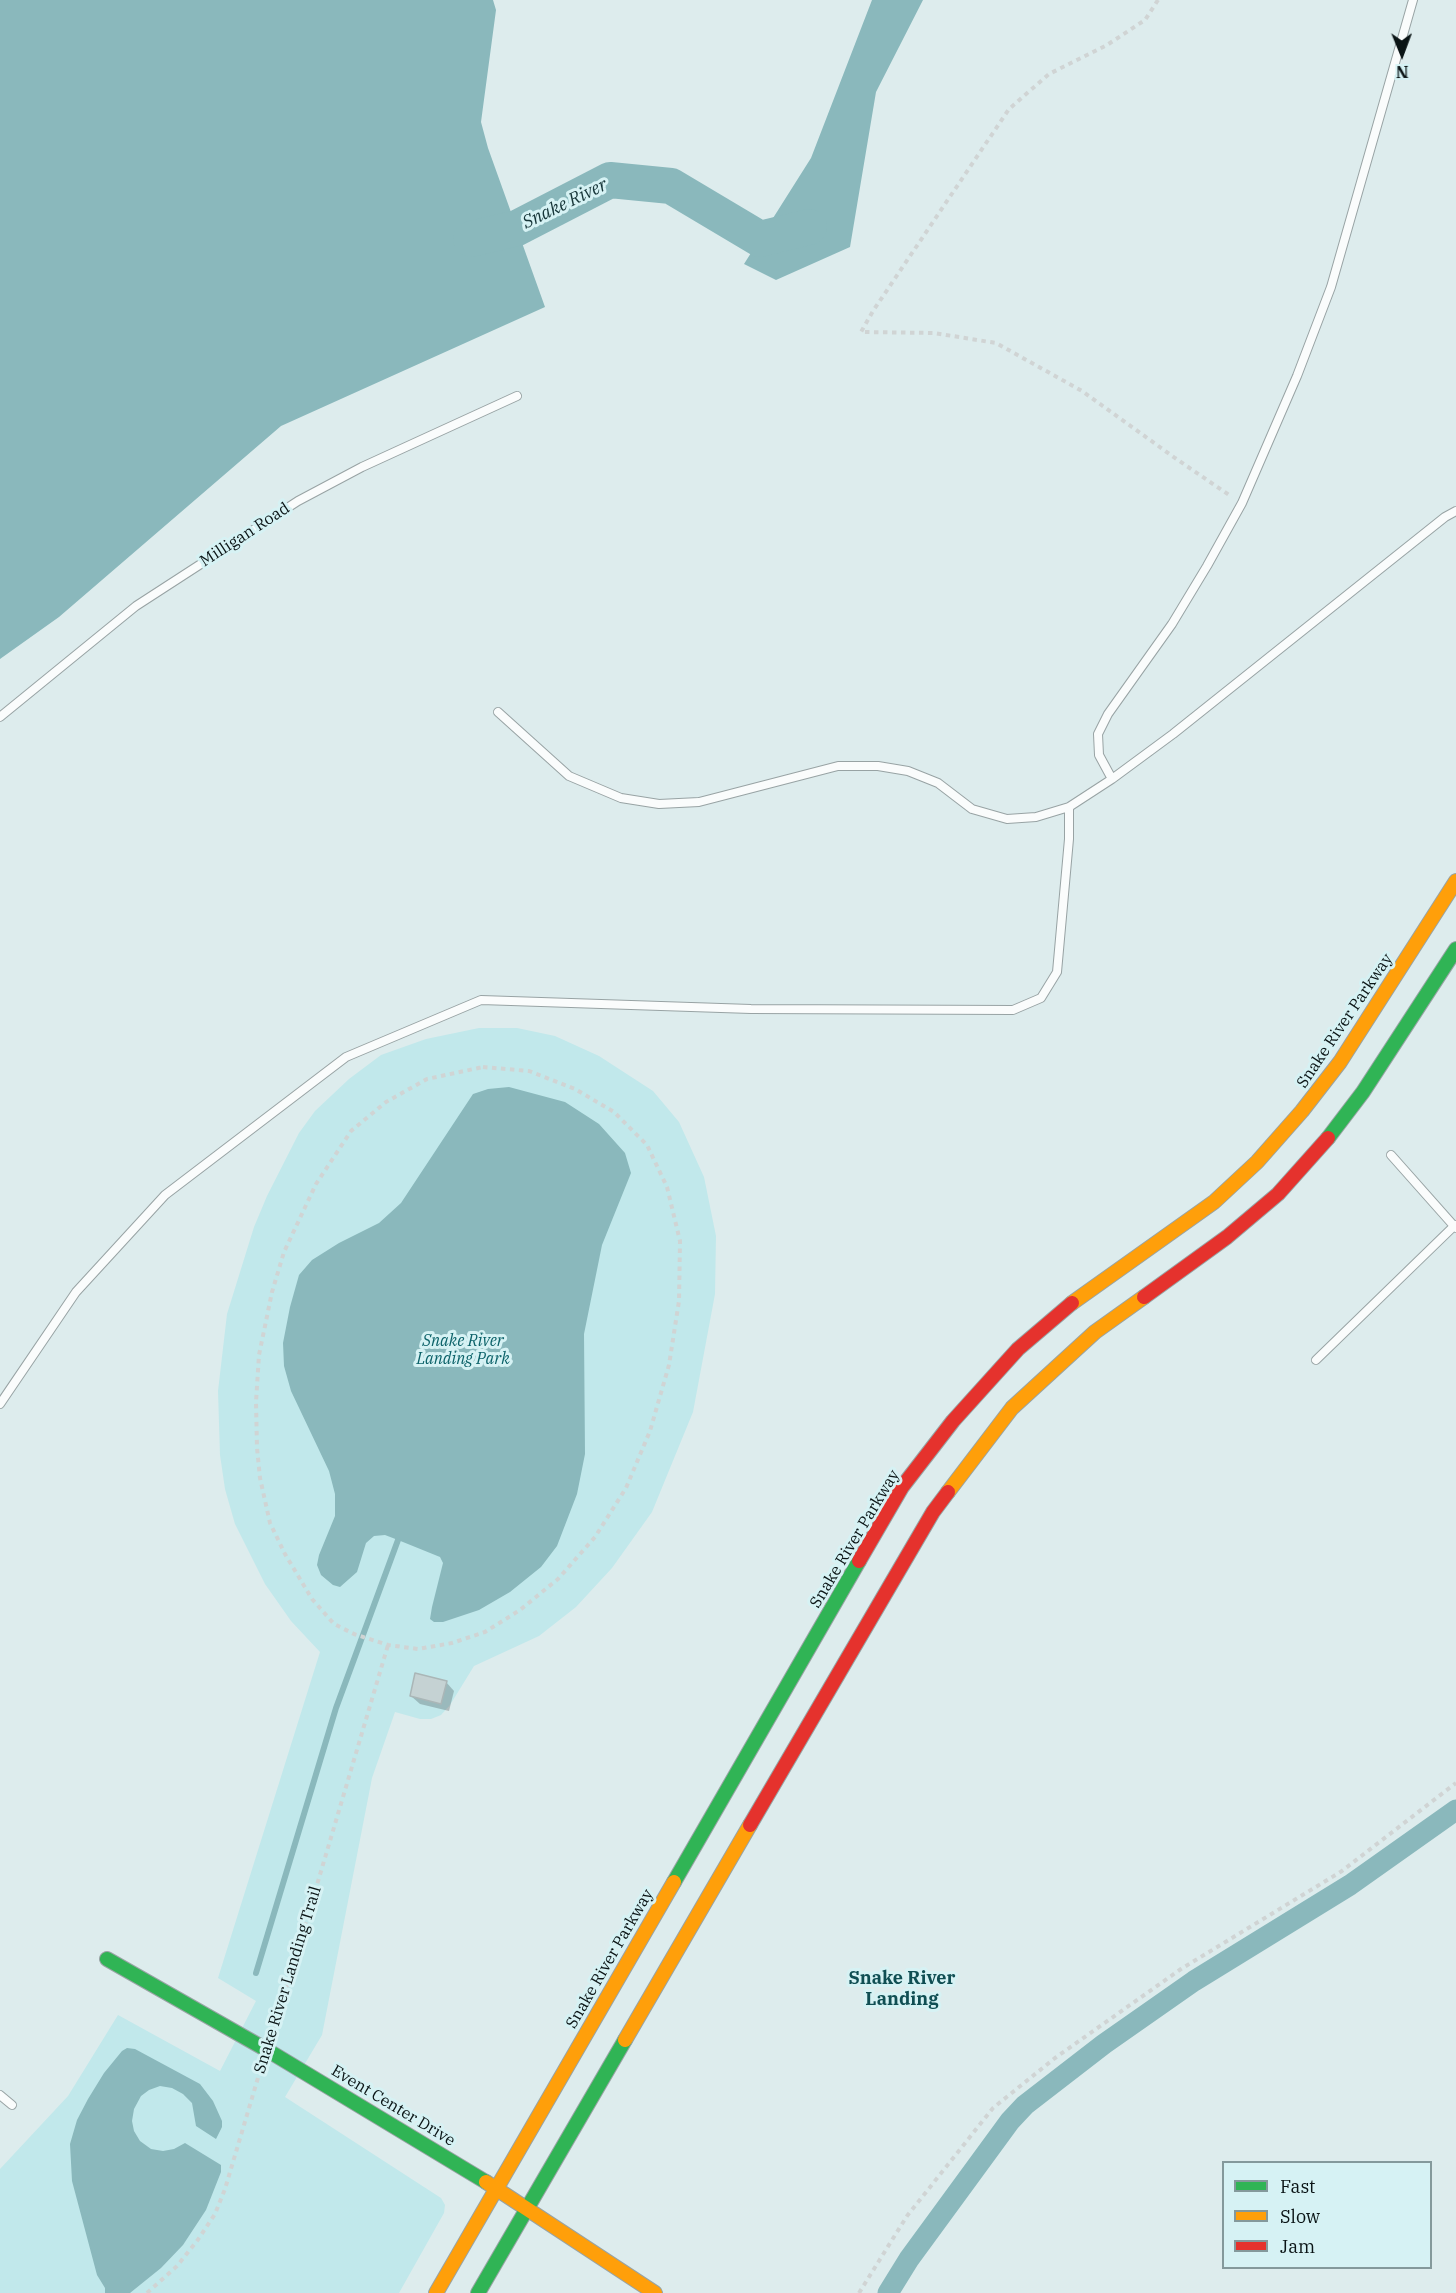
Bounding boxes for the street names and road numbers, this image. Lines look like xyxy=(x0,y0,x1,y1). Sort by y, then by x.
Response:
street label: Milligan Road xyxy=(197,499,293,571)
street label: Snake River Parkway xyxy=(1293,950,1397,1092)
street label: Snake River Parkway xyxy=(806,1466,904,1612)
street label: Snake River Landing Trail xyxy=(250,1884,326,2076)
street label: Snake River Parkway xyxy=(562,1886,658,2032)
street label: Event Center Drive xyxy=(328,2061,458,2151)

